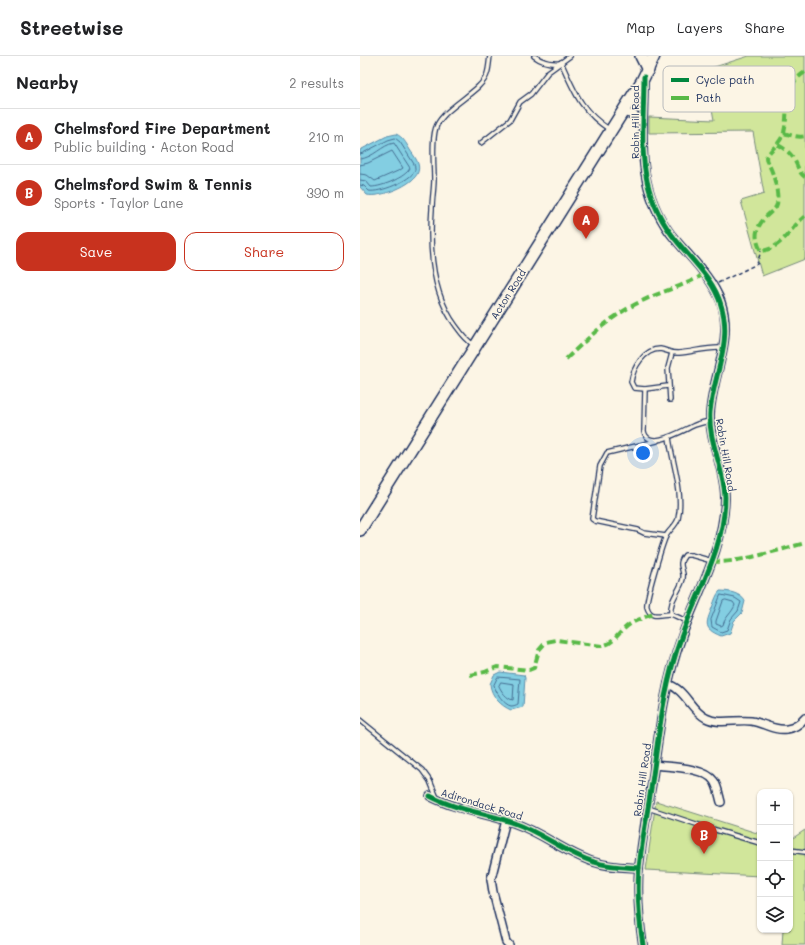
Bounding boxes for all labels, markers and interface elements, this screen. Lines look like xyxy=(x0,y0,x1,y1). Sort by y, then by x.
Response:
text: Streetwise xyxy=(20,15,123,40)
text: Map xyxy=(626,18,655,37)
text: Layers xyxy=(677,18,723,37)
text: Share xyxy=(745,18,785,37)
legend xyxy=(663,66,795,112)
text: Nearby xyxy=(16,71,78,93)
text: Cycle path xyxy=(696,72,754,87)
text: 2 results xyxy=(289,74,344,91)
street label: Robin Hill Road xyxy=(628,85,642,159)
text: Path xyxy=(696,90,721,105)
text: Chelmsford Fire Department xyxy=(54,118,270,138)
text: A xyxy=(24,128,34,145)
text: 210 m xyxy=(308,128,344,145)
text: Public building · Acton Road xyxy=(54,138,234,155)
text: Chelmsford Swim & Tennis xyxy=(54,174,252,194)
text: B xyxy=(25,184,33,201)
text: 390 m xyxy=(306,184,344,201)
text: Sports · Taylor Lane xyxy=(54,194,184,211)
pin: A xyxy=(573,206,599,239)
button: Save xyxy=(16,232,176,271)
button: Share xyxy=(184,232,344,271)
street label: Acton Road xyxy=(487,266,529,322)
street label: Robin Hill Road xyxy=(713,417,739,493)
your location xyxy=(633,443,653,463)
street label: Robin Hill Road xyxy=(630,742,654,818)
street label: Adirondack Road xyxy=(439,785,525,823)
map controls xyxy=(757,789,793,933)
button: + xyxy=(757,789,793,825)
pin: B xyxy=(691,821,717,854)
button: − xyxy=(757,825,793,861)
button: locate xyxy=(757,861,793,897)
button: layers xyxy=(757,897,793,933)

